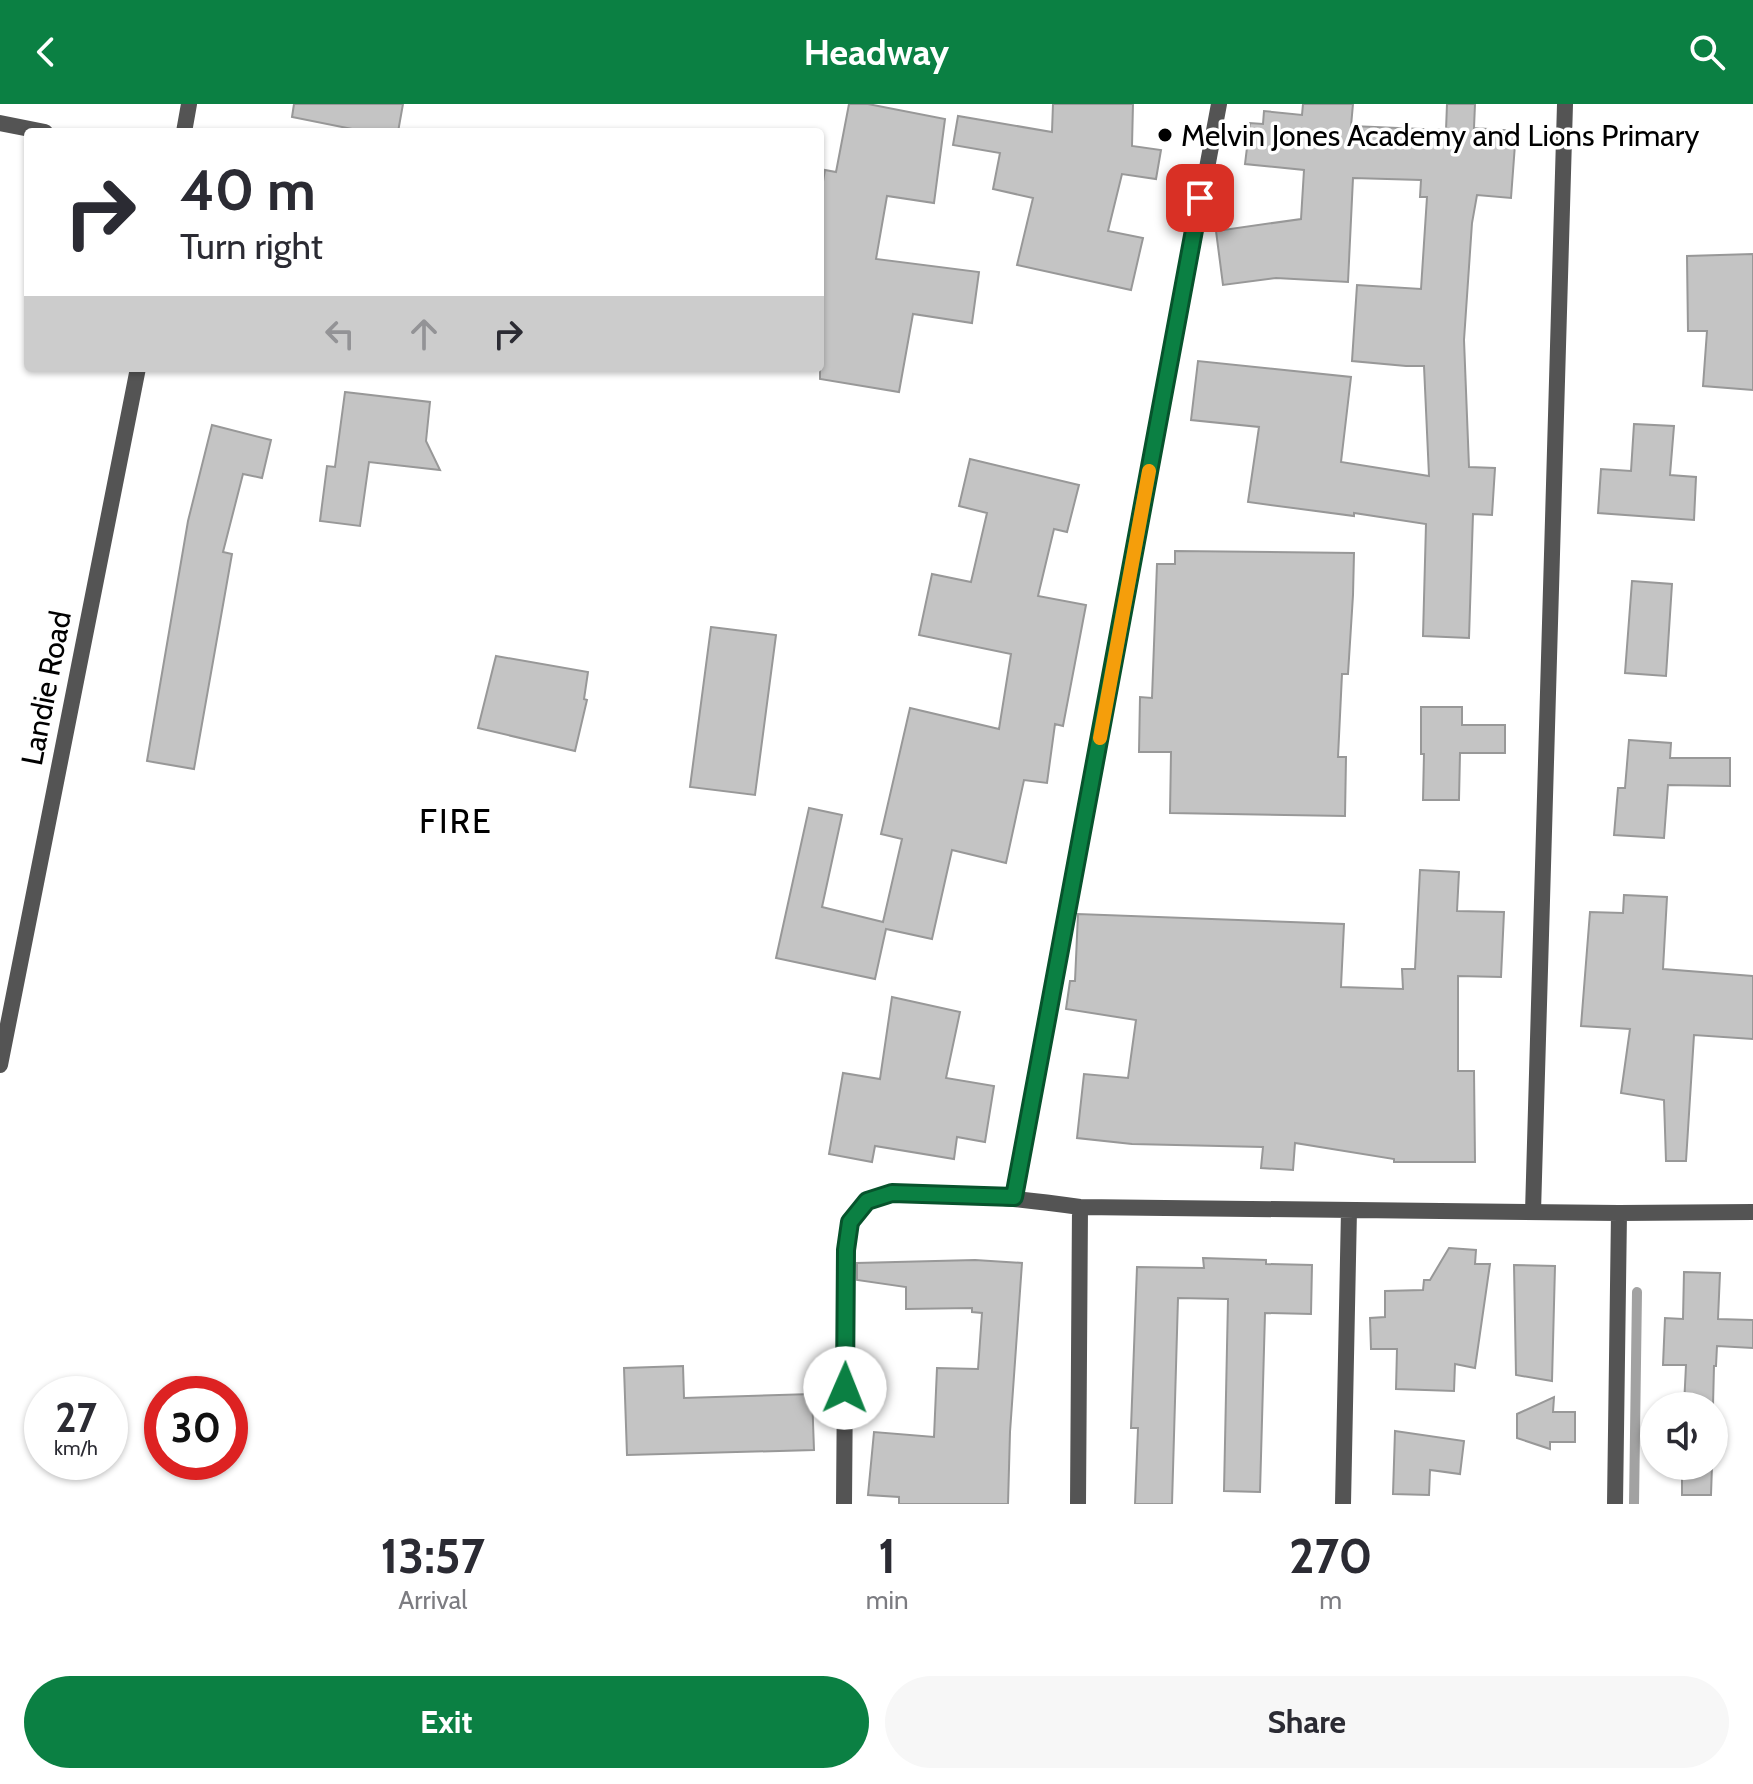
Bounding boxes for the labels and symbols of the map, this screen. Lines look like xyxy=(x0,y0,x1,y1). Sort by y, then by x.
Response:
place label: Melvin Jones Academy and Lions Primary xyxy=(1181,117,1699,154)
marker: Melvin Jones Academy and Lions Primary xyxy=(1156,126,1174,144)
pin xyxy=(1166,164,1234,232)
street label: Landie Road xyxy=(13,608,79,768)
district label: FIRE xyxy=(419,800,493,842)
position arrow xyxy=(803,1346,887,1430)
speed limit sign: 30 xyxy=(144,1376,248,1480)

